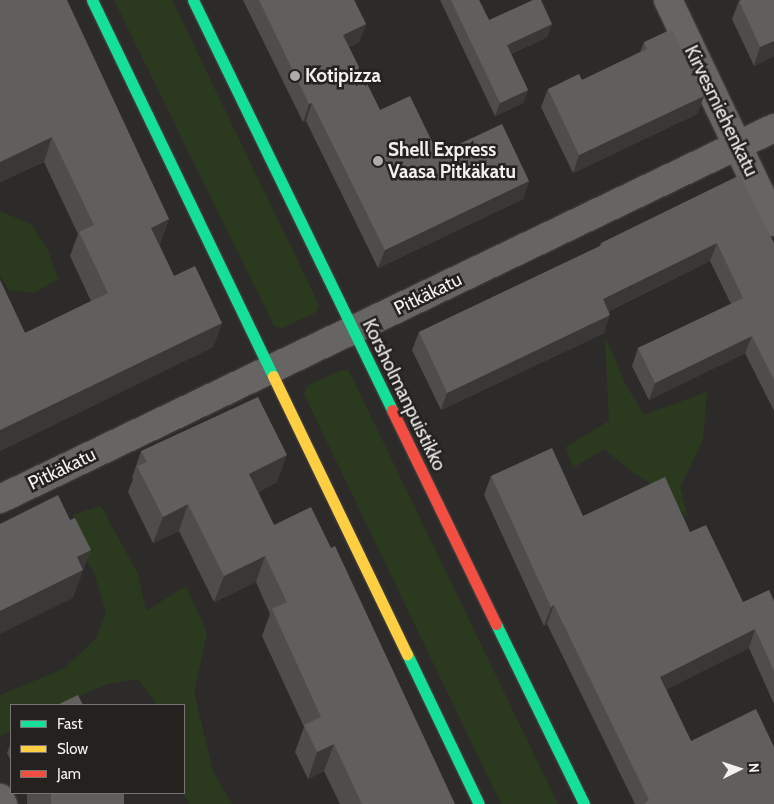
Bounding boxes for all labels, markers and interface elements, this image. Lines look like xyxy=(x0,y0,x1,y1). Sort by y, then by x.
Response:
street label: Kirvesmiehenkatu xyxy=(679,42,763,180)
place label: Kotipizza xyxy=(305,65,381,87)
marker: Kotipizza xyxy=(289,70,301,82)
place label: Shell Express Vaasa Pitkäkatu xyxy=(388,139,516,183)
marker: Shell Express Vaasa Pitkäkatu xyxy=(372,155,384,167)
street label: Pitkäkatu xyxy=(390,268,466,320)
street label: Korsholmanpuistikko xyxy=(357,315,451,475)
street label: Pitkäkatu xyxy=(24,443,100,495)
legend xyxy=(10,704,185,794)
text: Fast xyxy=(57,715,82,733)
text: Slow xyxy=(57,740,88,758)
north arrow xyxy=(714,744,764,794)
text: N xyxy=(745,762,763,774)
text: Jam xyxy=(57,765,81,783)

